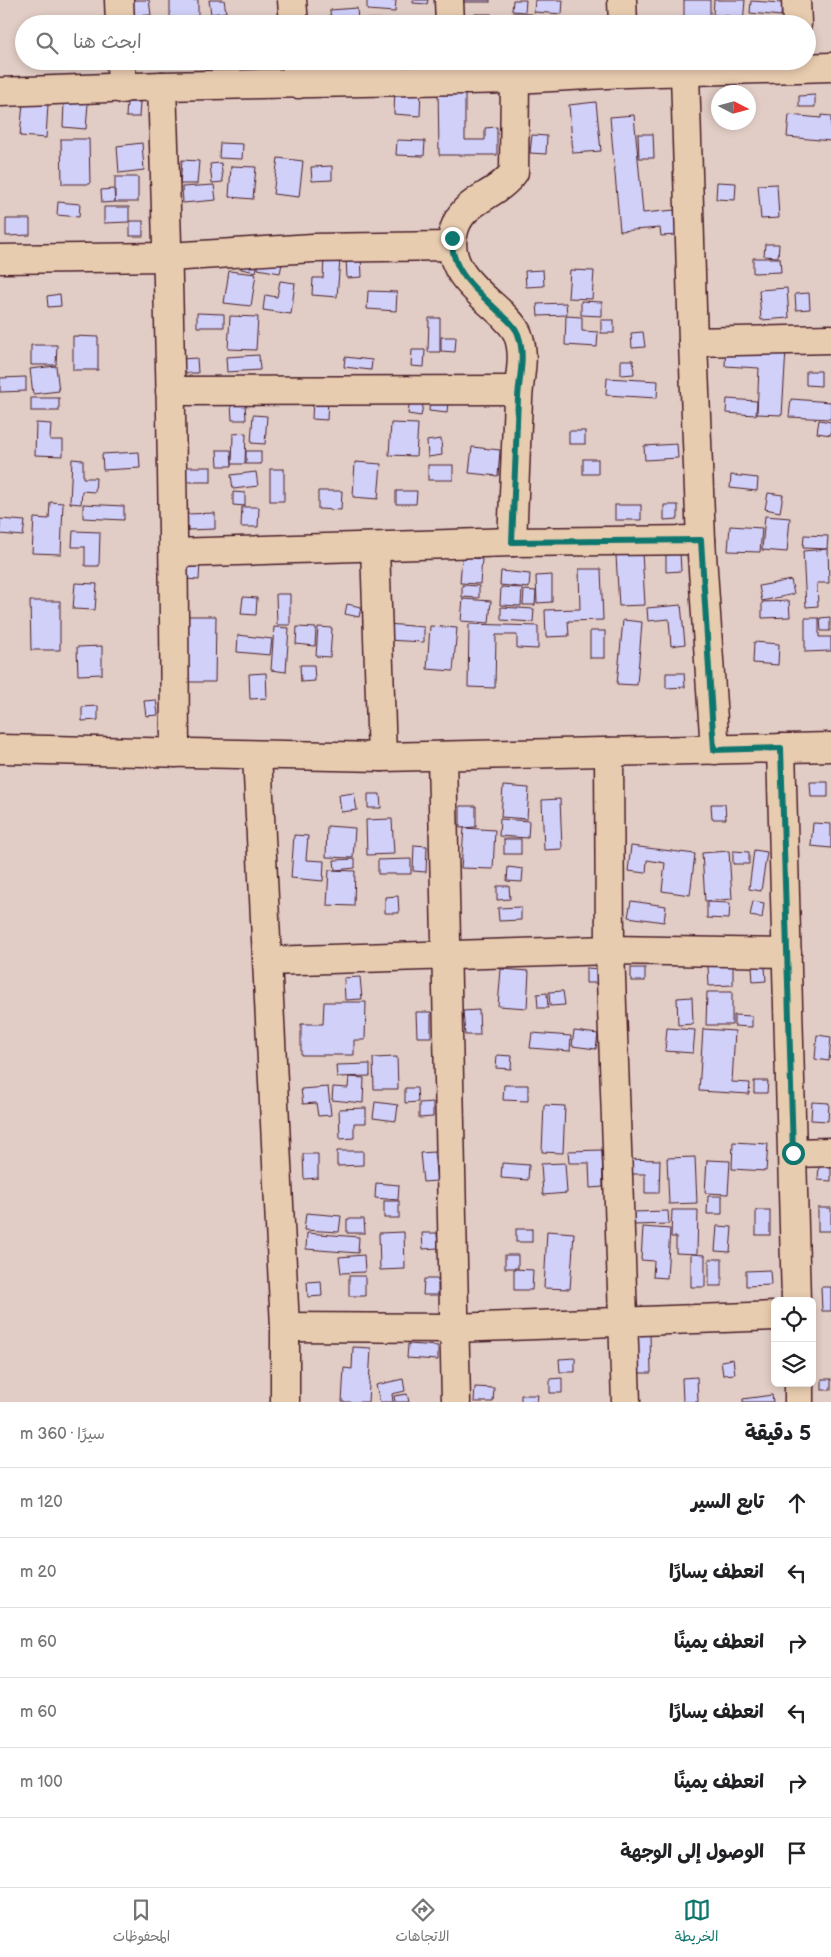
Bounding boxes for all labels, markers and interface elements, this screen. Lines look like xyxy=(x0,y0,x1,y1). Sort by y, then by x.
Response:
search box xyxy=(15,15,816,70)
icon: search xyxy=(33,29,61,57)
text: ابحث هنا xyxy=(73,31,142,54)
north arrow xyxy=(711,85,756,130)
route end xyxy=(441,227,464,250)
route start xyxy=(782,1142,805,1165)
map controls xyxy=(771,1297,816,1387)
button: locate xyxy=(771,1297,816,1342)
button: layers xyxy=(771,1342,816,1387)
text: 5 دقيقة xyxy=(745,1421,811,1446)
text: سيرًا · 360 m xyxy=(20,1425,105,1444)
icon: ahead xyxy=(783,1489,811,1517)
text: تابع السير xyxy=(691,1491,764,1514)
text: 120 m xyxy=(20,1493,63,1512)
icon: left xyxy=(783,1559,811,1587)
text: انعطف يسارًا xyxy=(669,1561,764,1584)
text: 20 m xyxy=(20,1563,56,1582)
icon: right xyxy=(783,1629,811,1657)
text: انعطف يمينًا xyxy=(674,1631,764,1654)
text: 60 m xyxy=(20,1633,57,1652)
icon: left xyxy=(783,1699,811,1727)
text: انعطف يسارًا xyxy=(669,1701,764,1724)
text: 60 m xyxy=(20,1703,57,1722)
icon: right xyxy=(783,1769,811,1797)
text: انعطف يمينًا xyxy=(674,1771,764,1794)
text: 100 m xyxy=(20,1773,63,1792)
icon: arrive xyxy=(783,1839,811,1867)
text: الوصول إلى الوجهة xyxy=(620,1841,764,1864)
tab: المحفوظات xyxy=(113,1896,170,1949)
tab: الاتجاهات xyxy=(395,1896,450,1949)
tab: الخريطة xyxy=(675,1896,718,1949)

